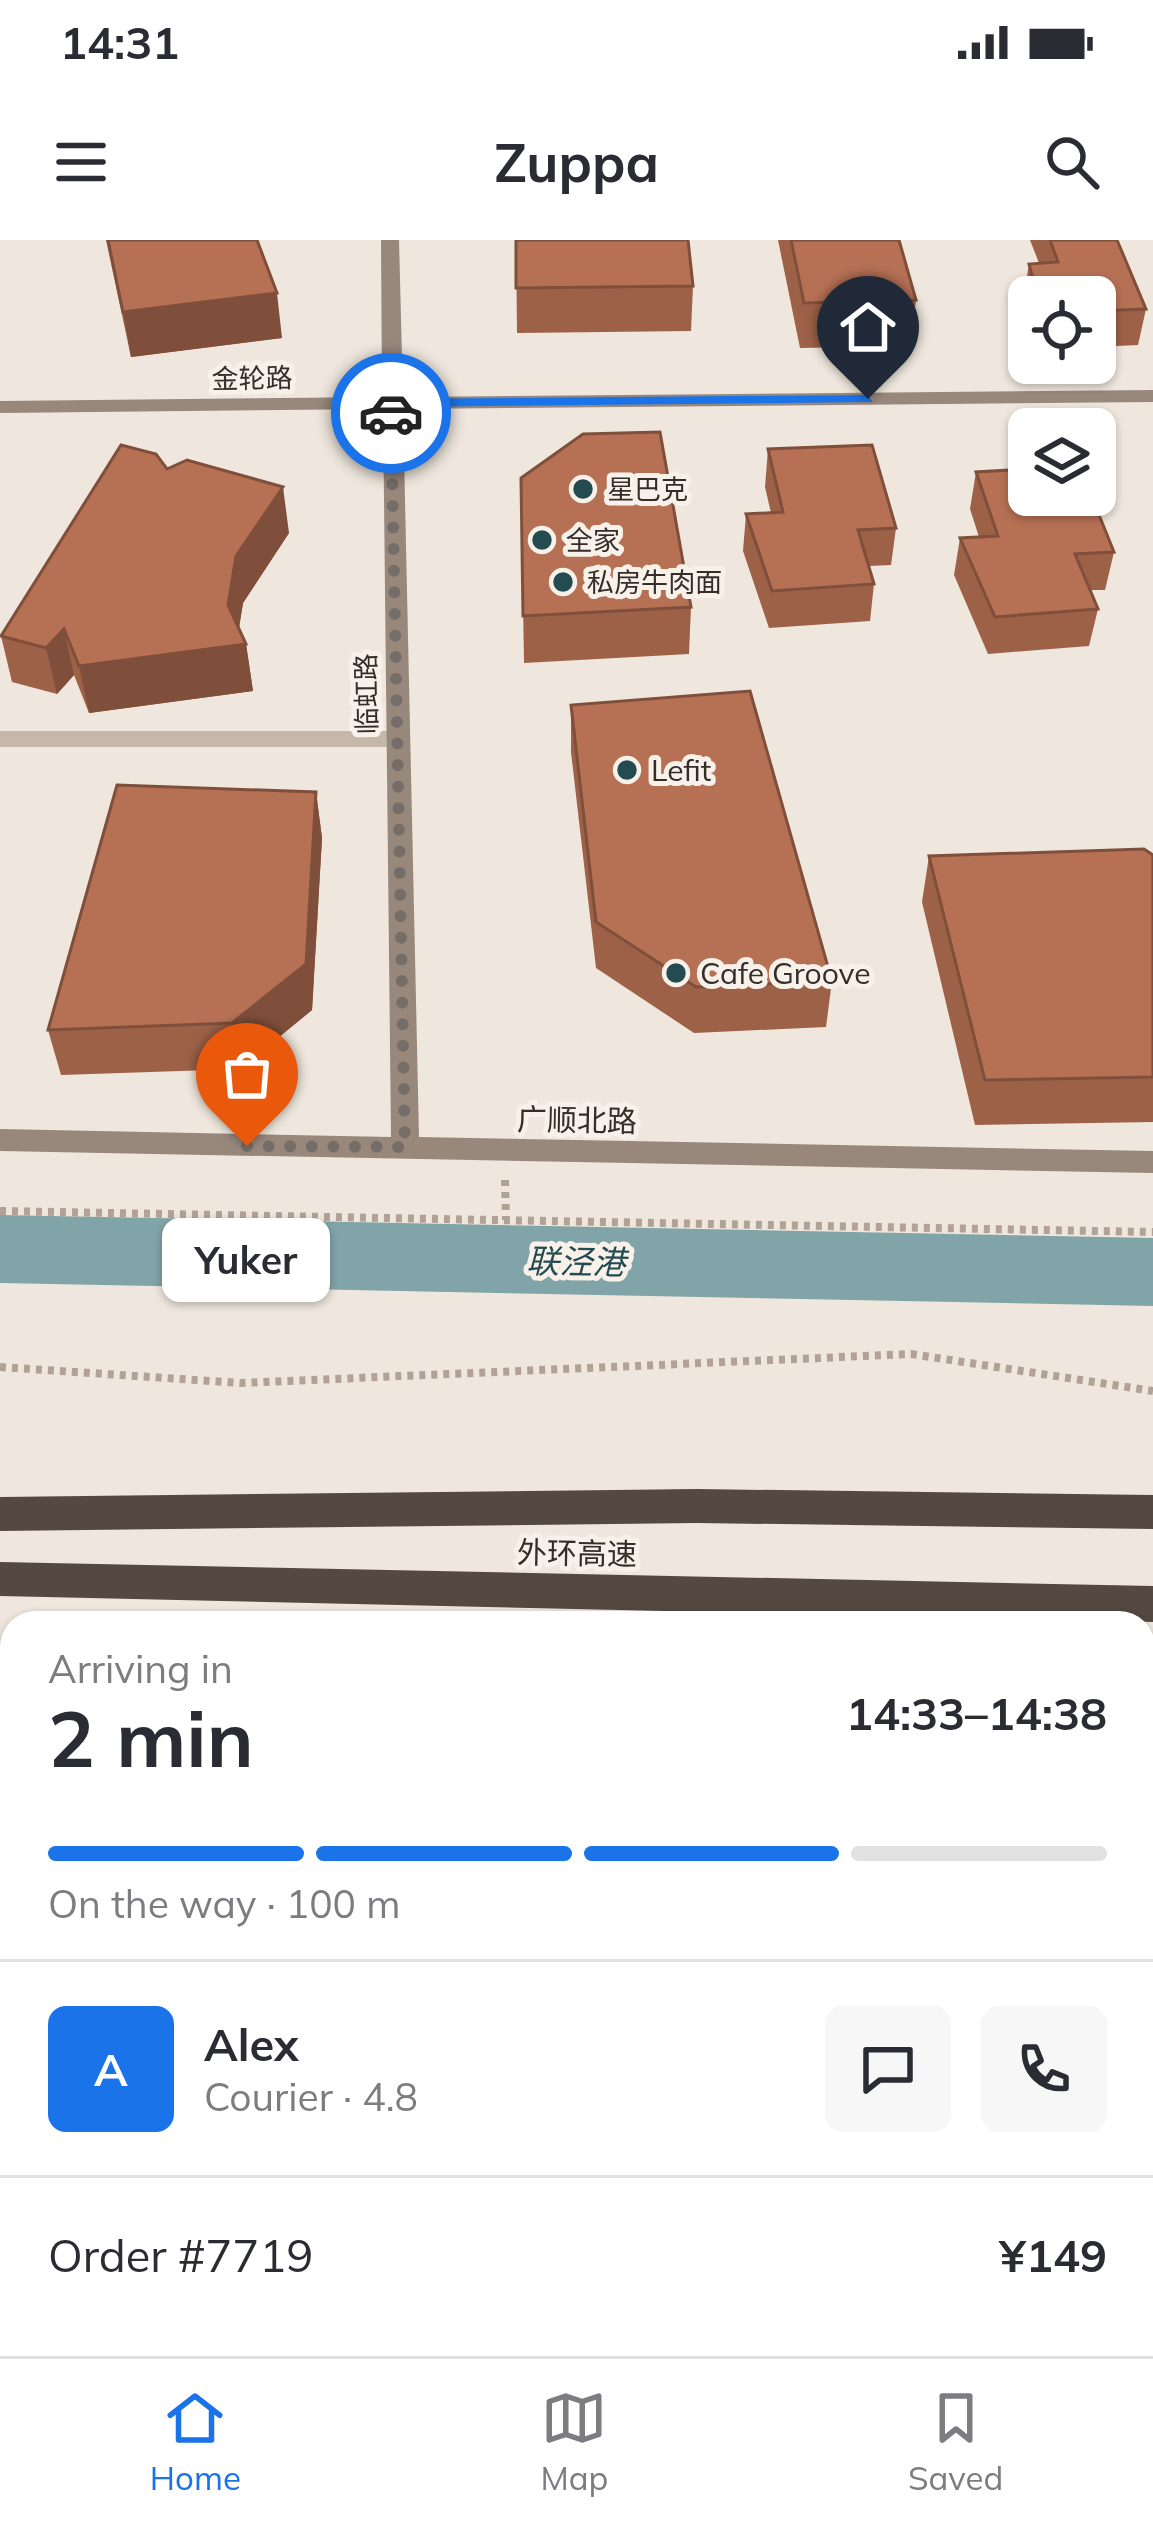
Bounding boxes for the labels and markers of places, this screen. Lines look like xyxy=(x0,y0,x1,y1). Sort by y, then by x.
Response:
pin xyxy=(817,276,919,399)
place label: 星巴克 xyxy=(607,472,688,506)
marker: 星巴克 xyxy=(570,476,596,502)
place label: 全家 xyxy=(566,523,620,557)
marker: 全家 xyxy=(529,527,555,553)
place label: 私房牛肉面 xyxy=(587,565,722,599)
marker: 私房牛肉面 xyxy=(550,569,576,595)
place label: Lefit xyxy=(651,751,711,789)
marker: Lefit xyxy=(614,757,640,783)
place label: Cafe Groove xyxy=(700,954,871,992)
marker: Cafe Groove xyxy=(663,960,689,986)
pin xyxy=(196,1023,298,1146)
callout: Yuker xyxy=(163,1218,331,1302)

